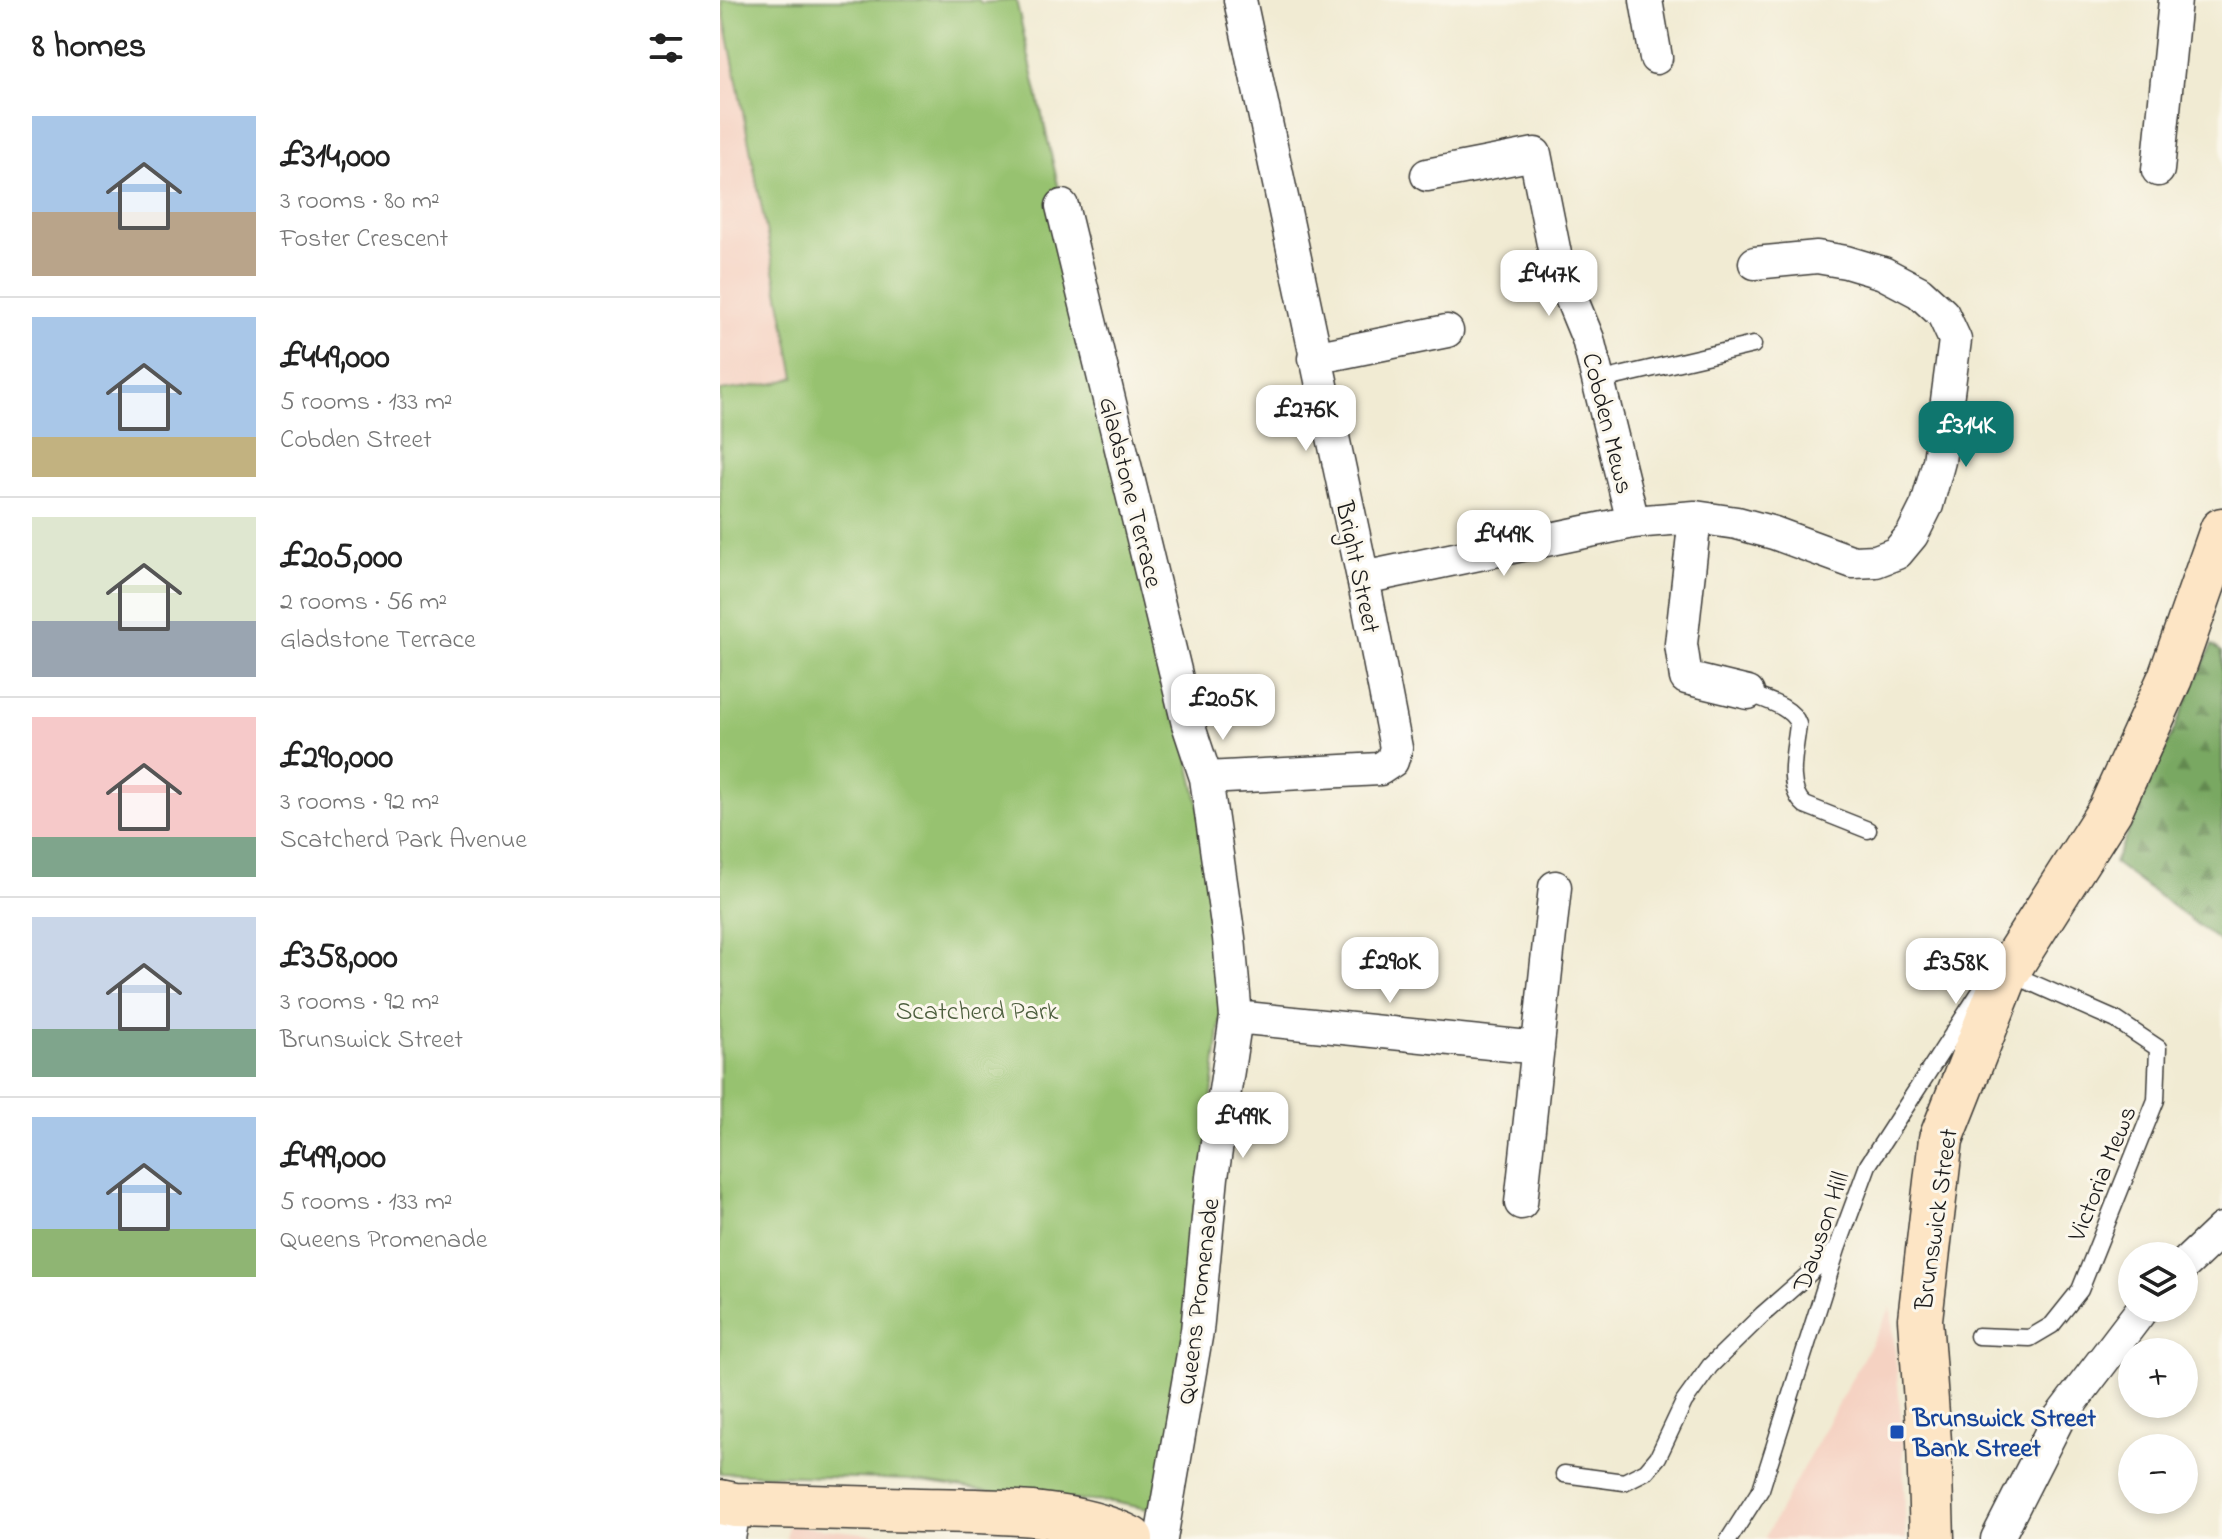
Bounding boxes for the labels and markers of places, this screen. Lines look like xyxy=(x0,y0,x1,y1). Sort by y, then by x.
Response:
pin: £447K xyxy=(1493,250,1605,318)
pin: £276K xyxy=(1250,385,1362,453)
pin: £314K xyxy=(1910,401,2022,469)
pin: £449K xyxy=(1448,510,1560,578)
pin: £205K xyxy=(1167,674,1279,742)
pin: £290K xyxy=(1334,937,1446,1005)
pin: £358K xyxy=(1900,938,2012,1006)
pin: £499K xyxy=(1187,1092,1299,1160)
place label: Brunswick Street Bank Street xyxy=(1912,1401,2096,1469)
marker: Brunswick Street Bank Street xyxy=(1888,1423,1906,1441)

